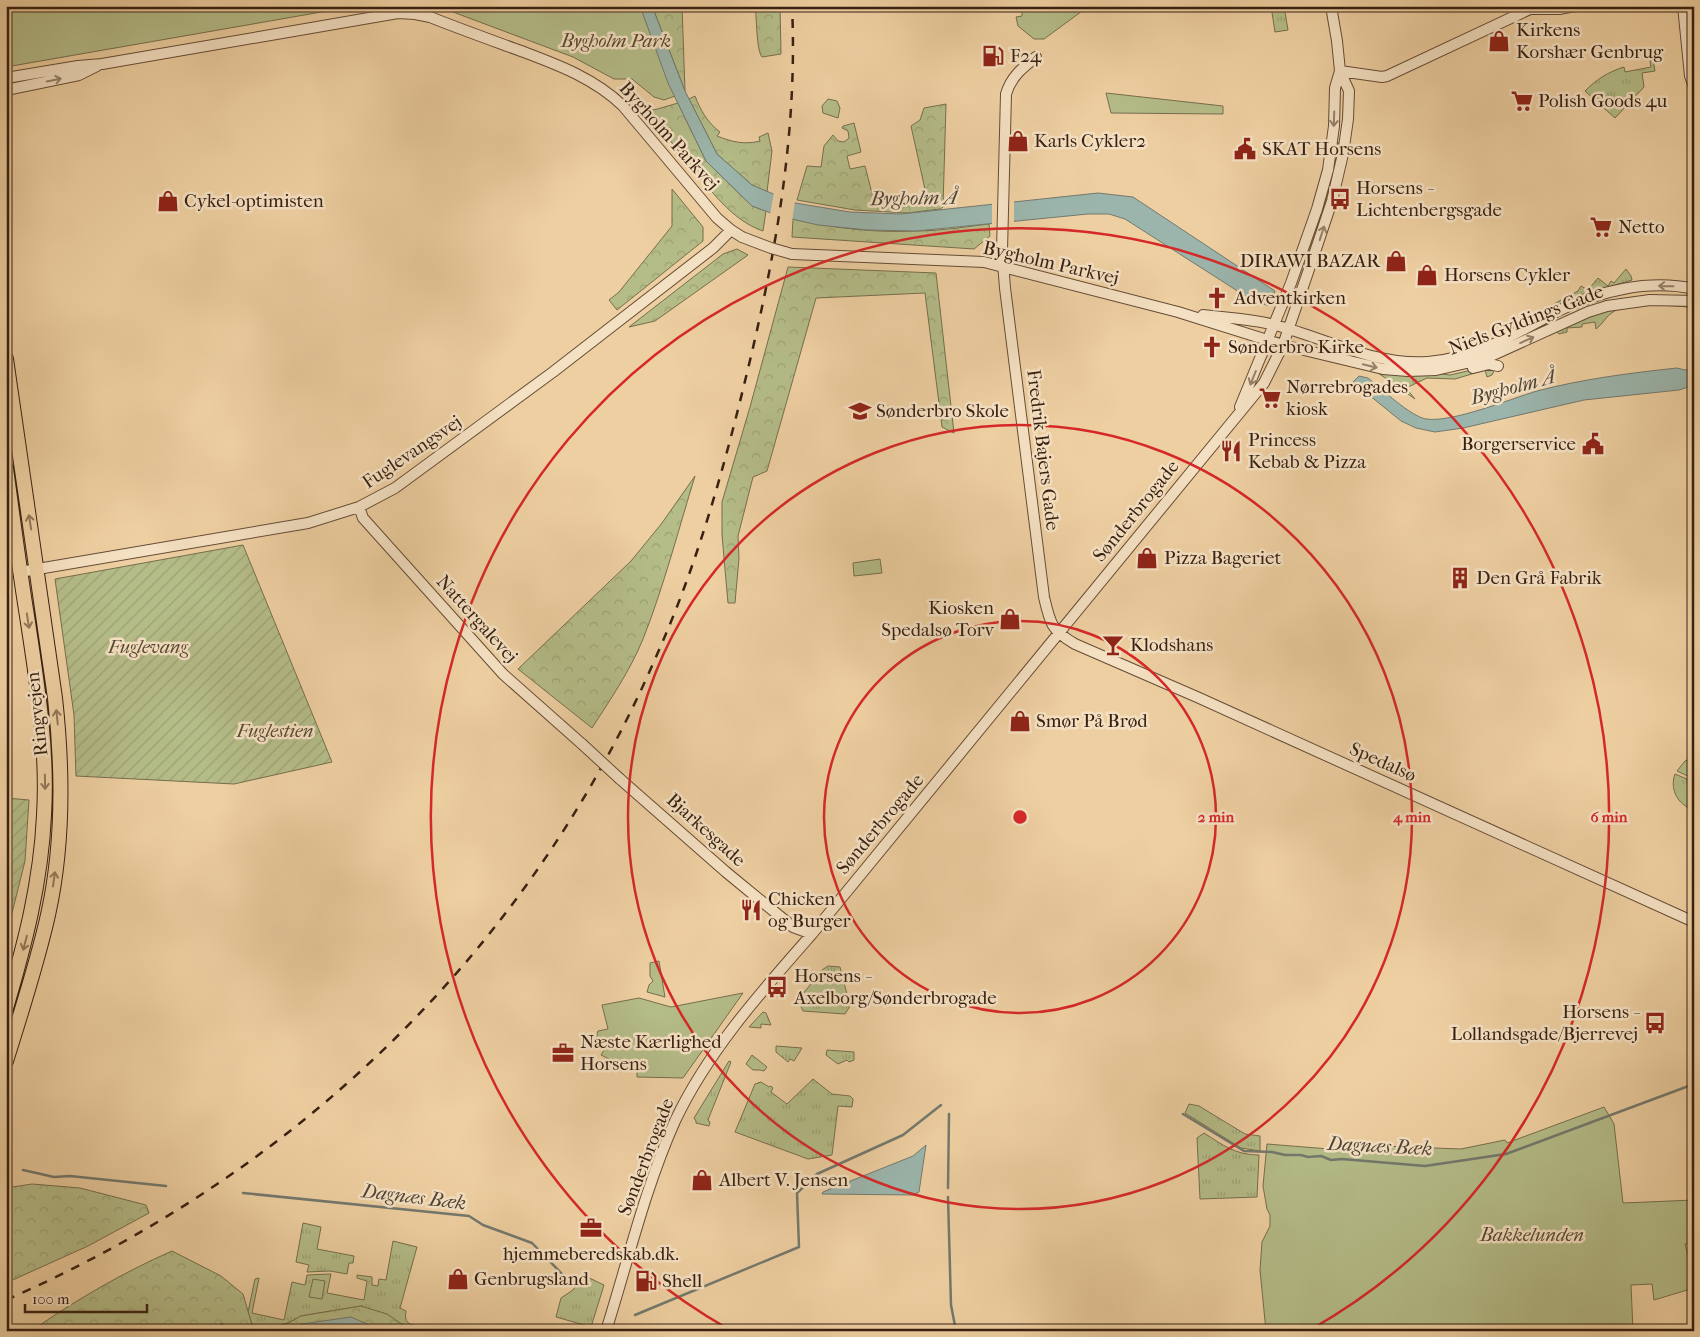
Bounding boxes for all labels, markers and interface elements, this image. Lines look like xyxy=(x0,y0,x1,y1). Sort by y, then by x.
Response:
place label: Kirkens Korshær Genbrug xyxy=(1516,19,1664,63)
shop icon: Kirkens Korshær Genbrug xyxy=(1486,28,1512,54)
park label: Bygholm Park xyxy=(560,30,671,52)
fuel station icon: F24 xyxy=(980,43,1006,69)
place label: F24 xyxy=(1010,45,1042,67)
one-way arrow xyxy=(46,75,62,84)
street label: Bygholm Parkvej xyxy=(614,77,724,195)
supermarket icon: Polish Goods 4u xyxy=(1509,88,1535,114)
place label: Polish Goods 4u xyxy=(1538,90,1667,112)
one-way arrow xyxy=(1330,110,1339,126)
shop icon: Karls Cykler2 xyxy=(1005,128,1031,154)
place label: Karls Cykler2 xyxy=(1034,130,1146,152)
public building icon: SKAT Horsens xyxy=(1232,136,1258,162)
place label: SKAT Horsens xyxy=(1262,138,1381,160)
place label: Horsens - Lichtenbergsgade xyxy=(1356,177,1502,221)
water label: Bygholm Å xyxy=(869,184,960,210)
bus stop icon: Horsens - Lichtenbergsgade xyxy=(1327,186,1353,212)
shop icon: Cykel-optimisten xyxy=(155,188,181,214)
place label: Cykel-optimisten xyxy=(184,190,324,212)
supermarket icon: Netto xyxy=(1588,214,1614,240)
place label: Netto xyxy=(1618,216,1665,238)
one-way arrow xyxy=(1317,226,1327,242)
street label: Bygholm Parkvej xyxy=(981,237,1121,289)
shop icon: DIRAWI BAZAR xyxy=(1383,248,1409,274)
place label: DIRAWI BAZAR xyxy=(1240,250,1381,272)
shop icon: Horsens Cykler xyxy=(1414,262,1440,288)
place label: Horsens Cykler xyxy=(1444,264,1571,286)
street label: Niels Gyldings Gade xyxy=(1445,280,1607,360)
one-way arrow xyxy=(1659,281,1675,291)
church icon: Adventkirken xyxy=(1204,285,1230,311)
place label: Adventkirken xyxy=(1233,287,1346,309)
church icon: Sønderbro Kirke xyxy=(1199,334,1225,360)
one-way arrow xyxy=(1519,334,1534,344)
place label: Sønderbro Kirke xyxy=(1228,336,1364,358)
one-way arrow xyxy=(1362,362,1378,371)
water label: Bygholm Å xyxy=(1466,362,1560,410)
street label: Fredrik Bajers Gade xyxy=(1022,368,1064,532)
one-way arrow xyxy=(1248,370,1257,385)
place label: Nørrebrogades kiosk xyxy=(1286,376,1408,420)
supermarket icon: Nørrebrogades kiosk xyxy=(1257,385,1283,411)
school or university icon: Sønderbro Skole xyxy=(847,398,873,424)
place label: Sønderbro Skole xyxy=(876,400,1009,422)
street label: Fuglevangsvej xyxy=(358,411,466,493)
place label: Princess Kebab & Pizza xyxy=(1248,429,1366,473)
public building icon: Borgerservice xyxy=(1580,431,1606,457)
place label: Borgerservice xyxy=(1461,433,1576,455)
restaurant icon: Princess Kebab & Pizza xyxy=(1218,438,1244,464)
street label: Sønderbrogade xyxy=(1088,456,1184,566)
one-way arrow xyxy=(25,514,35,530)
shop icon: Pizza Bageriet xyxy=(1134,545,1160,571)
place label: Pizza Bageriet xyxy=(1164,547,1281,569)
building icon: Den Grå Fabrik xyxy=(1447,565,1473,591)
place label: Den Grå Fabrik xyxy=(1476,567,1602,589)
street label: Nattergalevej xyxy=(432,571,522,667)
place label: Kiosken Spedalsø Torv xyxy=(881,597,994,641)
shop icon: Kiosken Spedalsø Torv xyxy=(997,606,1023,632)
one-way arrow xyxy=(23,612,33,628)
bar icon: Klodshans xyxy=(1100,632,1126,658)
place label: Klodshans xyxy=(1130,634,1213,656)
park label: Fuglevang xyxy=(107,636,188,658)
street label: Ringvejen xyxy=(22,671,52,757)
shop icon: Smør På Brød xyxy=(1007,708,1033,734)
one-way arrow xyxy=(52,709,62,725)
place label: Smør På Brød xyxy=(1036,710,1148,732)
park label: Fuglestien xyxy=(236,720,313,742)
street label: Spedalsø xyxy=(1346,738,1420,787)
street label: Sønderbrogade xyxy=(832,769,928,879)
one-way arrow xyxy=(40,774,50,790)
street label: Bjarkesgade xyxy=(662,789,750,871)
centre of rings xyxy=(1011,808,1029,826)
text: 2 min xyxy=(1198,808,1235,826)
text: 4 min xyxy=(1392,808,1431,826)
text: 6 min xyxy=(1591,808,1628,826)
one-way arrow xyxy=(50,871,60,887)
place label: Chicken og Burger xyxy=(768,888,852,932)
restaurant icon: Chicken og Burger xyxy=(738,897,764,923)
one-way arrow xyxy=(20,934,29,950)
place label: Horsens - Axelborg/Sønderbrogade xyxy=(793,965,997,1009)
bus stop icon: Horsens - Axelborg/Sønderbrogade xyxy=(764,974,790,1000)
place label: Horsens - Lollandsgade/Bjerrevej xyxy=(1451,1001,1641,1045)
bus stop icon: Horsens - Lollandsgade/Bjerrevej xyxy=(1642,1010,1668,1036)
place label: Næste Kærlighed Horsens xyxy=(580,1031,722,1075)
office icon: Næste Kærlighed Horsens xyxy=(550,1040,576,1066)
street label: Sønderbrogade xyxy=(613,1095,679,1219)
water label: Dagnæs Bæk xyxy=(1325,1132,1433,1160)
shop icon: Albert V. Jensen xyxy=(689,1167,715,1193)
place label: Albert V. Jensen xyxy=(718,1169,848,1191)
water label: Dagnæs Bæk xyxy=(359,1179,467,1215)
office icon: hjemmeberedskab.dk. xyxy=(578,1215,604,1241)
park label: Bakkelunden xyxy=(1479,1224,1584,1246)
place label: hjemmeberedskab.dk. xyxy=(503,1243,679,1265)
shop icon: Genbrugsland xyxy=(445,1266,471,1292)
place label: Genbrugsland xyxy=(474,1268,590,1290)
fuel station icon: Shell xyxy=(633,1268,659,1294)
place label: Shell xyxy=(662,1270,702,1292)
scale bar xyxy=(25,1282,148,1314)
text: 100 m xyxy=(32,1290,70,1308)

